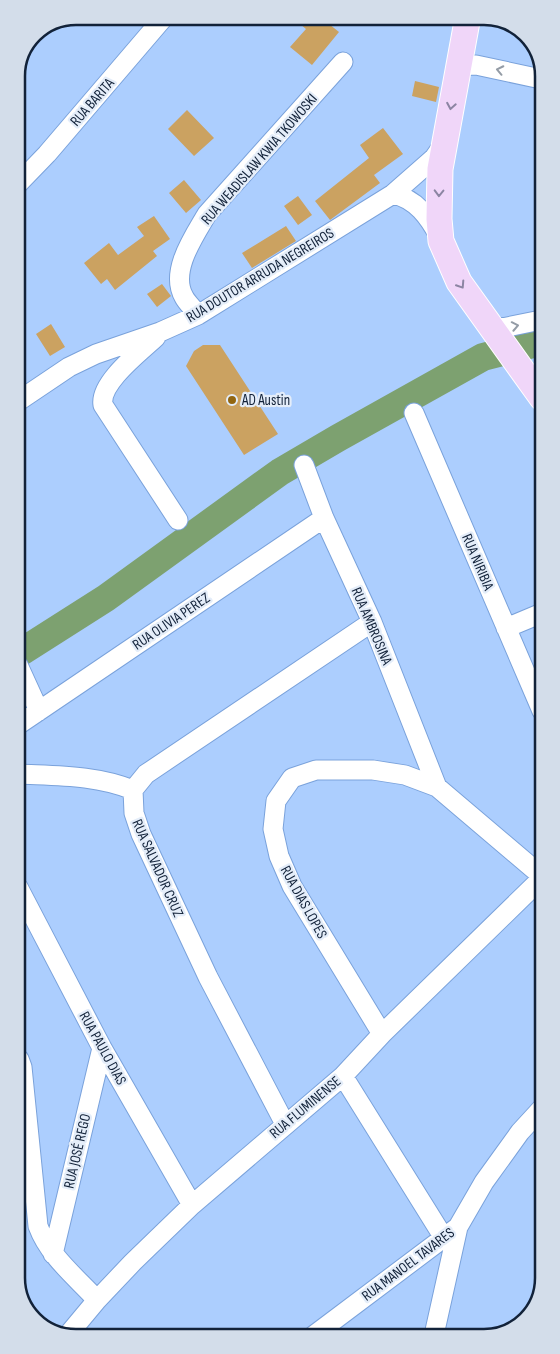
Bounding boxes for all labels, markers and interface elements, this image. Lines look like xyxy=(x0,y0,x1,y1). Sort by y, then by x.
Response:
one-way arrow xyxy=(495,65,504,76)
street label: RUA BARITA xyxy=(66,74,119,130)
street label: RUA WEADISLAW KWIA TKOWOSKI xyxy=(197,90,322,229)
one-way arrow xyxy=(447,102,457,110)
one-way arrow xyxy=(434,190,444,198)
street label: RUA DOUTOR ARRUDA NEGREIROS xyxy=(183,224,338,327)
one-way arrow xyxy=(455,280,465,289)
one-way arrow xyxy=(510,321,519,331)
place label: AD Austin xyxy=(241,391,290,410)
marker: AD Austin xyxy=(226,394,238,406)
street label: RUA NIRIBIA xyxy=(457,531,498,594)
street label: RUA AMBROSINA xyxy=(347,584,397,668)
street label: RUA OLIVIA PEREZ xyxy=(129,589,214,654)
street label: RUA SALVADOR CRUZ xyxy=(127,816,188,920)
street label: RUA DIAS LOPES xyxy=(276,863,331,942)
street label: RUA PAULO DIAS xyxy=(75,1008,131,1088)
street label: RUA FLUMINENSE xyxy=(266,1072,345,1143)
street label: RUA JOSÉ REGO xyxy=(60,1112,95,1190)
street label: RUA MANOEL TAVARES xyxy=(358,1223,458,1305)

